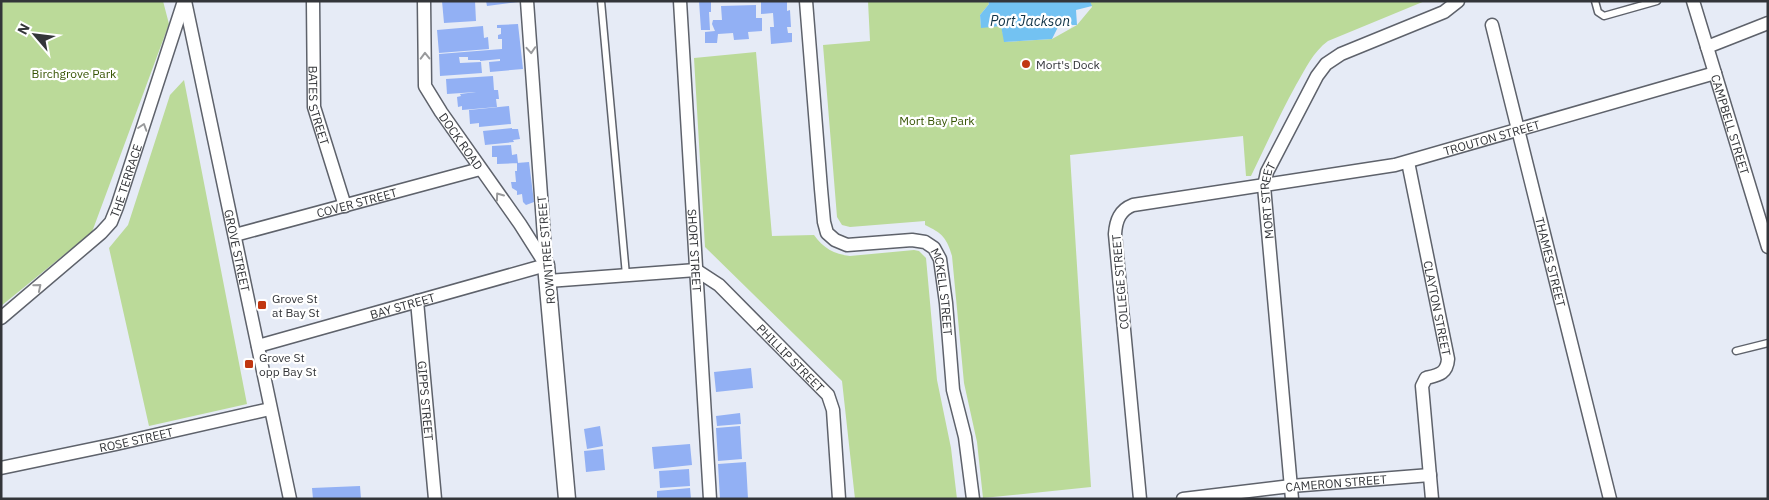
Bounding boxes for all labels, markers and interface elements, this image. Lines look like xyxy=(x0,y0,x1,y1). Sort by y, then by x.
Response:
north arrow xyxy=(10,10,60,60)
water label: Port Jackson xyxy=(990,12,1070,30)
text: N xyxy=(13,20,34,38)
one-way arrow xyxy=(525,46,536,54)
one-way arrow xyxy=(420,52,430,60)
place label: Mort's Dock xyxy=(1036,57,1101,72)
marker: Mort's Dock xyxy=(1020,58,1032,70)
park label: Birchgrove Park xyxy=(32,66,117,81)
street label: BATES STREET xyxy=(306,66,333,147)
street label: CAMPBELL STREET xyxy=(1708,72,1753,177)
street label: DOCK ROAD xyxy=(436,110,487,172)
park label: Mort Bay Park xyxy=(899,113,975,128)
street label: TROUTON STREET xyxy=(1441,116,1542,158)
one-way arrow xyxy=(137,123,147,132)
street label: THE TERRACE xyxy=(106,142,145,220)
street label: MORT STREET xyxy=(1256,159,1278,240)
street label: COVER STREET xyxy=(315,184,399,220)
one-way arrow xyxy=(496,192,505,202)
street label: ROWNTREE STREET xyxy=(534,195,558,305)
street label: GROVE STREET xyxy=(222,208,254,293)
street label: SHORT STREET xyxy=(685,208,705,293)
street label: THAMES STREET xyxy=(1533,215,1569,308)
street label: COLLEGE STREET xyxy=(1108,234,1132,330)
street label: MCKELL STREET xyxy=(928,245,956,336)
street label: CLAYTON STREET xyxy=(1421,259,1455,357)
one-way arrow xyxy=(33,283,42,292)
street label: BAY STREET xyxy=(368,289,437,322)
place label: Grove St at Bay St xyxy=(272,291,320,320)
marker: Grove St at Bay St xyxy=(256,299,268,311)
street label: PHILLIP STREET xyxy=(754,320,828,395)
place label: Grove St opp Bay St xyxy=(259,350,317,379)
marker: Grove St opp Bay St xyxy=(243,358,255,370)
street label: GIPPS STREET xyxy=(415,360,437,441)
street label: ROSE STREET xyxy=(98,424,174,455)
street label: CAMERON STREET xyxy=(1285,471,1387,494)

